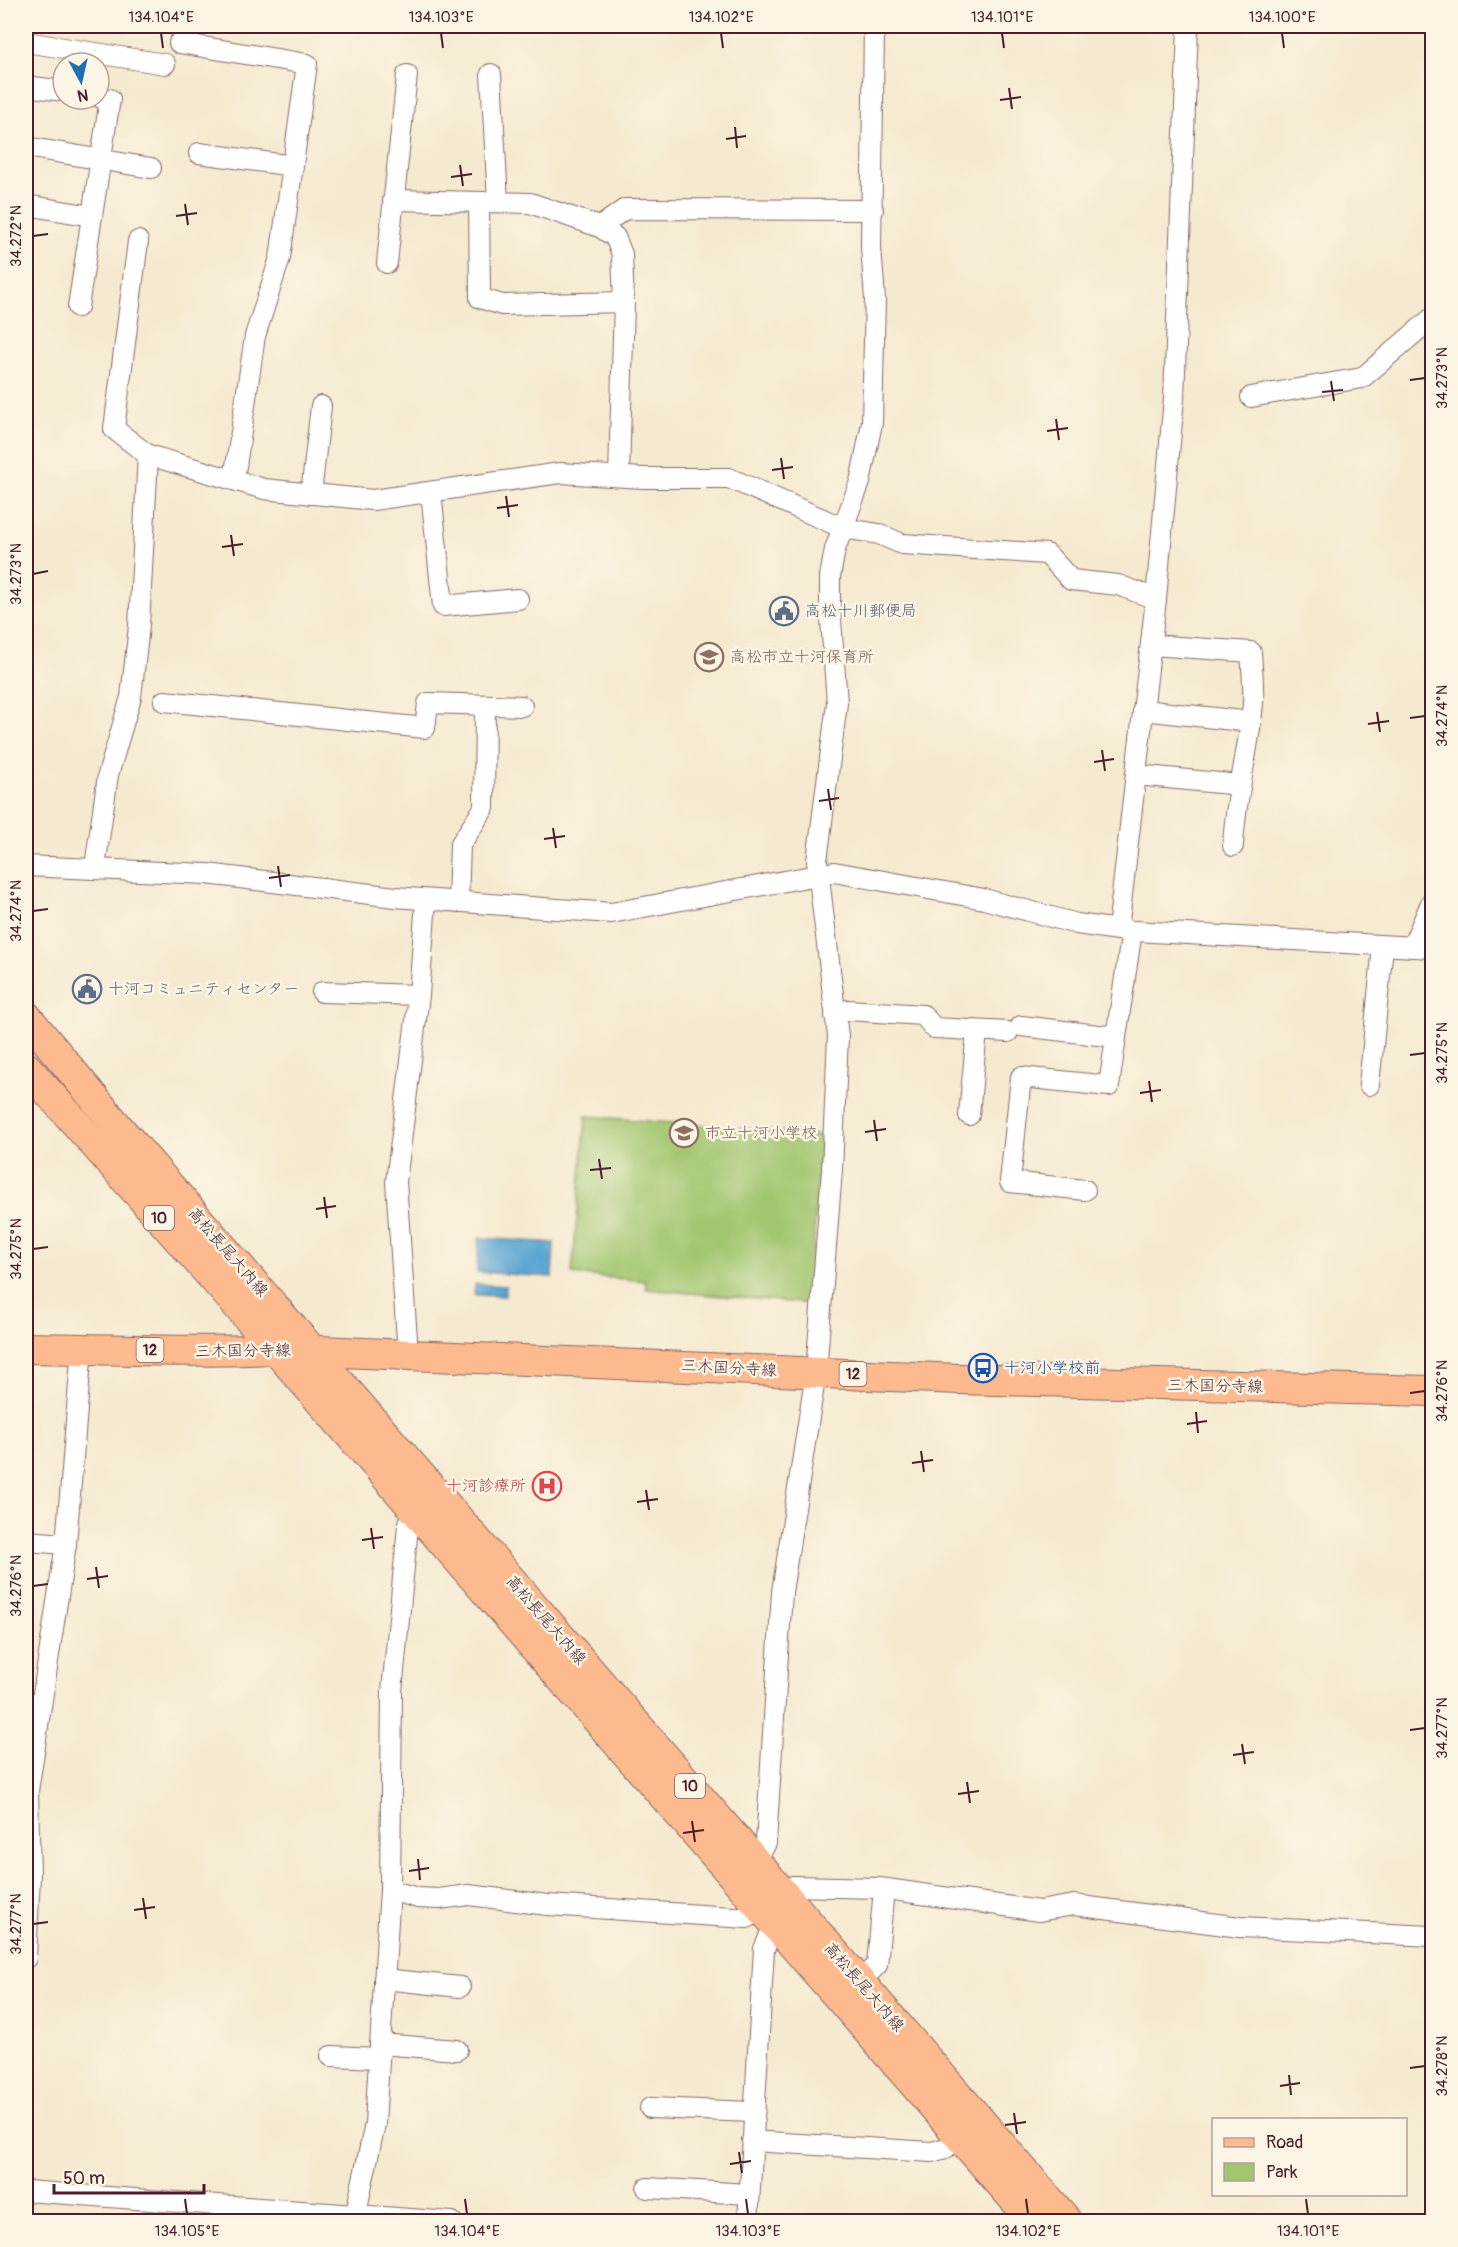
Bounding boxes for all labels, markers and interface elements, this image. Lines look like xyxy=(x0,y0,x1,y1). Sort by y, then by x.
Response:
text: 134.104°E xyxy=(128,8,194,27)
text: 134.103°E xyxy=(408,8,474,27)
text: 134.102°E xyxy=(688,8,754,27)
text: 134.101°E xyxy=(971,8,1033,27)
text: 134.100°E xyxy=(1249,8,1316,27)
north arrow xyxy=(51,51,111,111)
text: N xyxy=(76,84,90,106)
text: 34.272°N xyxy=(7,205,26,267)
text: 34.273°N xyxy=(1433,347,1452,409)
text: 34.273°N xyxy=(7,543,26,605)
public building icon: 高松十川郵便局 xyxy=(768,595,800,627)
place label: 高松十川郵便局 xyxy=(805,601,917,621)
school or university icon: 高松市立十河保育所 xyxy=(693,641,725,673)
place label: 高松市立十河保育所 xyxy=(730,647,874,667)
text: 34.274°N xyxy=(1433,685,1452,747)
text: 34.274°N xyxy=(7,880,26,942)
public building icon: 十河コミュニティセンター xyxy=(71,973,103,1005)
place label: 十河コミュニティセンター xyxy=(108,979,299,999)
text: 34.275°N xyxy=(1433,1022,1452,1084)
school or university icon: 市立十河小学校 xyxy=(668,1117,700,1149)
place label: 市立十河小学校 xyxy=(705,1123,817,1143)
street label: 高松長尾大内線 xyxy=(184,1203,272,1301)
road number: 10 xyxy=(144,1206,174,1230)
text: 34.275°N xyxy=(7,1218,26,1280)
road number: 12 xyxy=(136,1338,164,1362)
street label: 三木国分寺線 xyxy=(195,1340,291,1362)
bus stop icon: 十河小学校前 xyxy=(967,1352,999,1384)
street label: 三木国分寺線 xyxy=(681,1356,777,1380)
place label: 十河小学校前 xyxy=(1004,1358,1100,1378)
text: 34.276°N xyxy=(1433,1360,1452,1422)
road number: 12 xyxy=(840,1362,866,1386)
street label: 三木国分寺線 xyxy=(1167,1375,1263,1397)
hospital icon: 十河診療所 xyxy=(531,1470,563,1502)
place label: 十河診療所 xyxy=(446,1476,526,1496)
text: 34.276°N xyxy=(7,1555,26,1617)
street label: 高松長尾大内線 xyxy=(502,1571,590,1669)
text: 34.277°N xyxy=(1433,1697,1452,1759)
road number: 10 xyxy=(675,1774,705,1798)
text: 34.277°N xyxy=(7,1893,26,1955)
street label: 高松長尾大内線 xyxy=(820,1938,908,2036)
text: 34.278°N xyxy=(1433,2036,1452,2096)
legend xyxy=(1212,2118,1407,2196)
text: Road xyxy=(1266,2131,1303,2154)
scale bar xyxy=(54,2157,204,2195)
text: Park xyxy=(1266,2161,1298,2184)
text: 50 m xyxy=(63,2167,105,2190)
text: 134.105°E xyxy=(155,2222,220,2241)
text: 134.104°E xyxy=(434,2222,500,2241)
text: 134.103°E xyxy=(715,2222,781,2241)
text: 134.102°E xyxy=(995,2222,1061,2241)
text: 134.101°E xyxy=(1277,2222,1339,2241)

